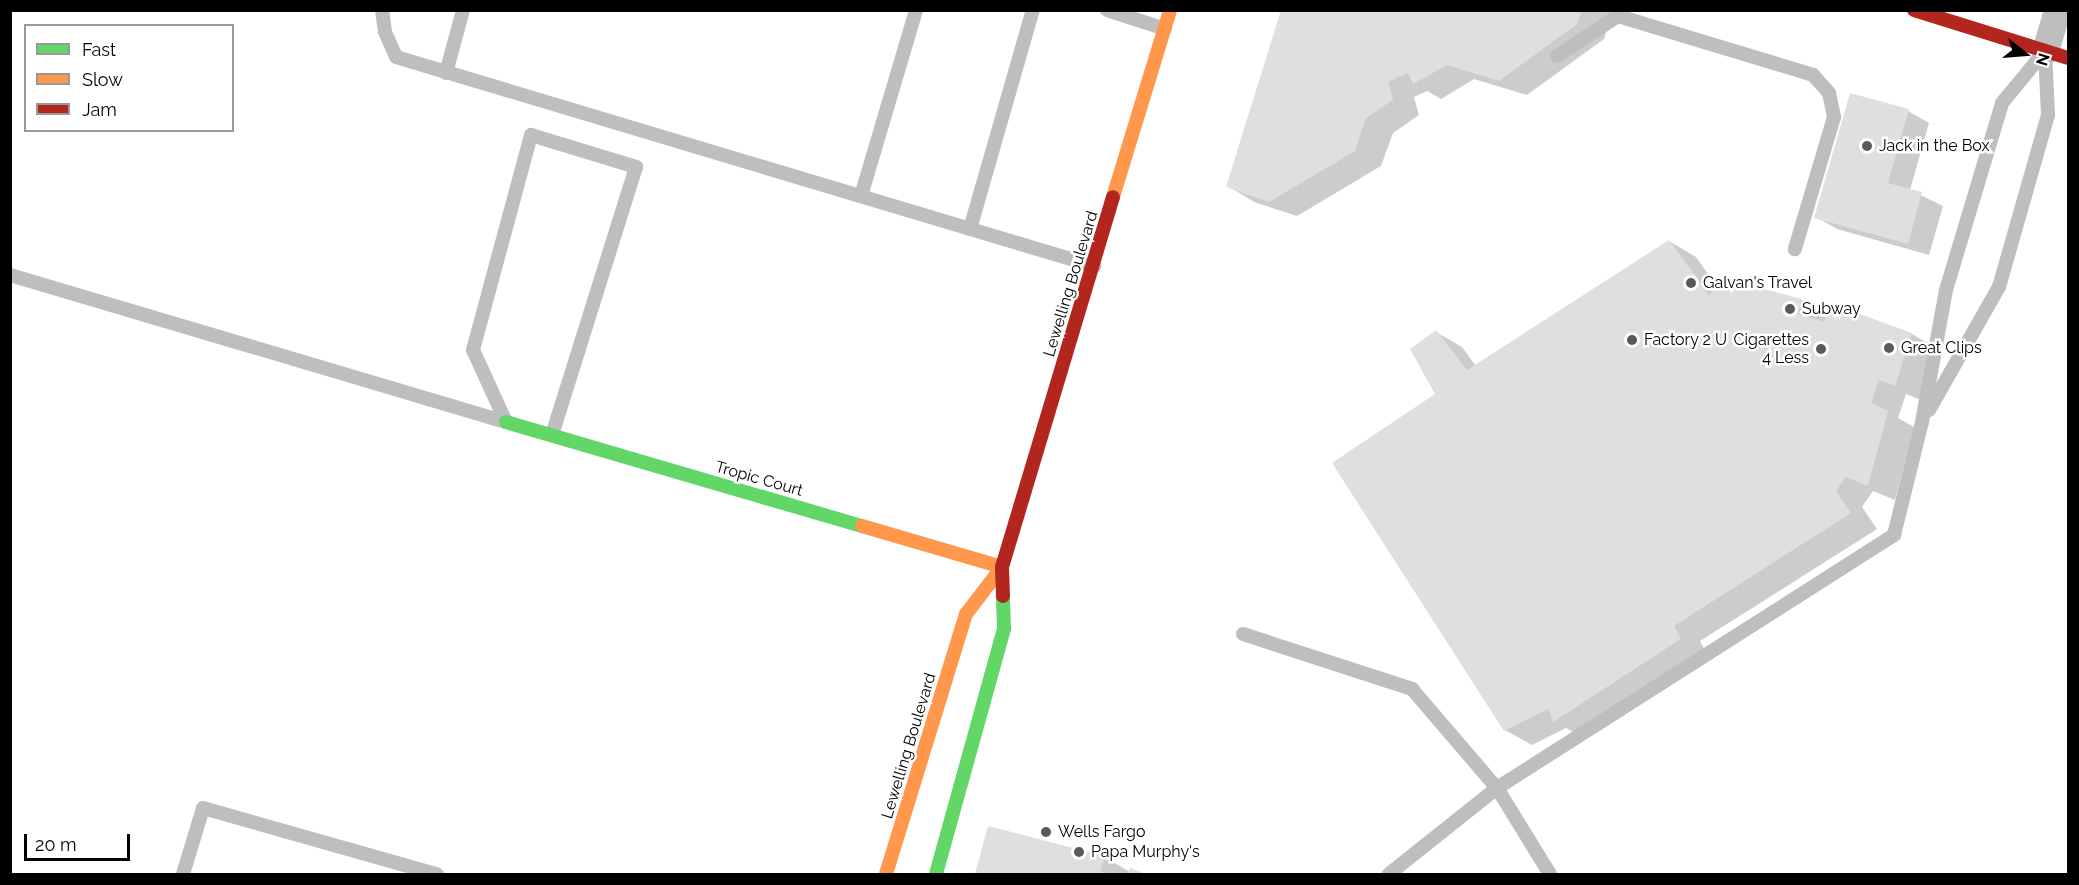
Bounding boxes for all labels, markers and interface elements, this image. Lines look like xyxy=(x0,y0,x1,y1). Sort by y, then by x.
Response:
legend xyxy=(24,24,234,132)
north arrow xyxy=(1995,24,2055,84)
text: Fast xyxy=(82,39,116,60)
text: N xyxy=(2032,51,2054,68)
text: Slow xyxy=(82,69,123,90)
text: Jam xyxy=(82,99,117,120)
place label: Jack in the Box xyxy=(1879,136,1990,156)
marker: Jack in the Box xyxy=(1860,139,1874,153)
street label: Lewelling Boulevard xyxy=(1040,209,1102,359)
place label: Galvan's Travel xyxy=(1703,273,1813,293)
marker: Galvan's Travel xyxy=(1684,276,1698,290)
place label: Subway xyxy=(1802,299,1861,319)
marker: Subway xyxy=(1783,302,1797,316)
place label: Factory 2 U xyxy=(1644,330,1727,350)
place label: Cigarettes 4 Less xyxy=(1734,330,1809,368)
marker: Factory 2 U xyxy=(1625,333,1639,347)
place label: Great Clips xyxy=(1901,338,1982,358)
marker: Great Clips xyxy=(1882,341,1896,355)
marker: Cigarettes 4 Less xyxy=(1814,342,1828,356)
street label: Tropic Court xyxy=(713,457,805,501)
street label: Lewelling Boulevard xyxy=(878,671,940,821)
scale bar xyxy=(27,822,134,860)
place label: Wells Fargo xyxy=(1058,822,1145,842)
marker: Wells Fargo xyxy=(1039,825,1053,839)
text: 20 m xyxy=(35,834,77,855)
place label: Papa Murphy's xyxy=(1091,842,1200,862)
marker: Papa Murphy's xyxy=(1072,845,1086,859)

